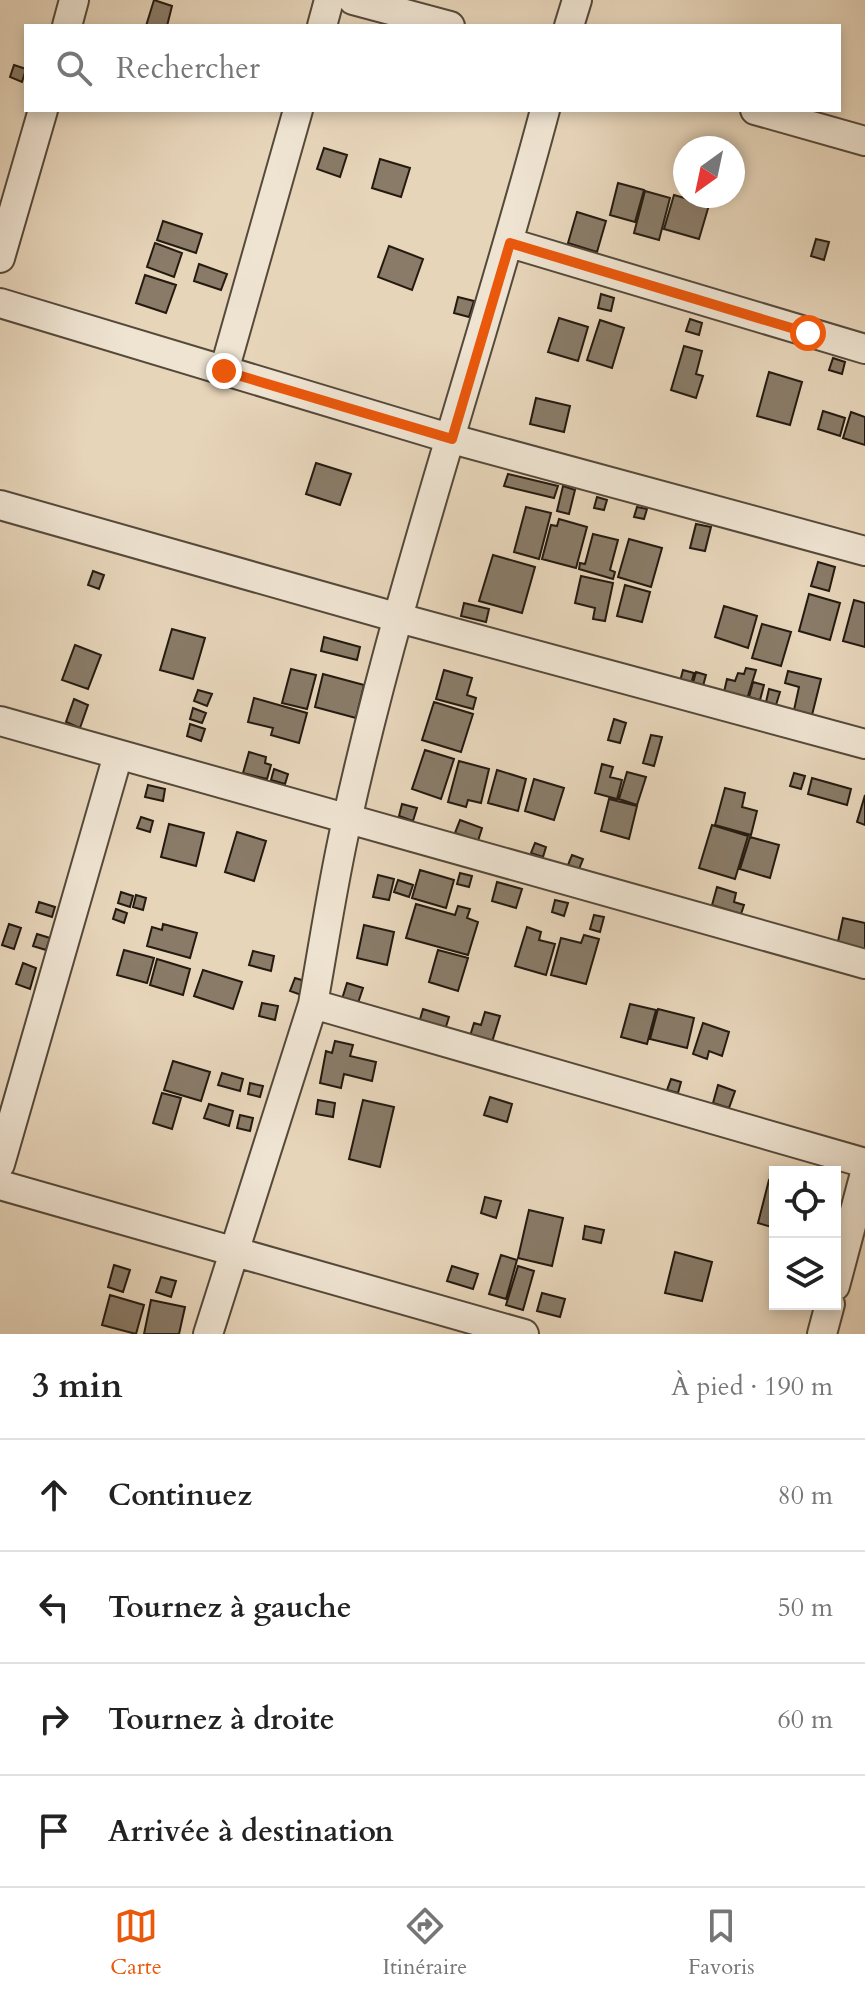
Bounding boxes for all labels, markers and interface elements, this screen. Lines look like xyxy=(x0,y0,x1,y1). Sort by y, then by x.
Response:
search box xyxy=(24,24,841,112)
icon: search xyxy=(52,46,96,90)
text: Rechercher xyxy=(116,48,260,89)
north arrow xyxy=(673,136,745,208)
route start xyxy=(790,315,826,351)
route end xyxy=(206,353,242,389)
map controls xyxy=(769,1166,841,1310)
button: locate xyxy=(769,1166,841,1238)
button: layers xyxy=(769,1238,841,1310)
text: 3 min xyxy=(32,1363,123,1409)
text: À pied · 190 m xyxy=(671,1369,833,1404)
icon: ahead xyxy=(32,1473,76,1517)
text: Continuez xyxy=(108,1475,252,1516)
text: 80 m xyxy=(777,1478,833,1513)
icon: left xyxy=(32,1585,76,1629)
text: Tournez à gauche xyxy=(108,1587,352,1628)
text: 50 m xyxy=(777,1590,833,1625)
icon: right xyxy=(32,1697,76,1741)
text: Tournez à droite xyxy=(108,1699,335,1740)
text: 60 m xyxy=(777,1702,833,1737)
icon: arrive xyxy=(32,1809,76,1853)
text: Arrivée à destination xyxy=(108,1811,394,1852)
tab: Carte xyxy=(110,1904,162,1982)
tab: Itinéraire xyxy=(382,1904,467,1982)
tab: Favoris xyxy=(688,1904,755,1982)

